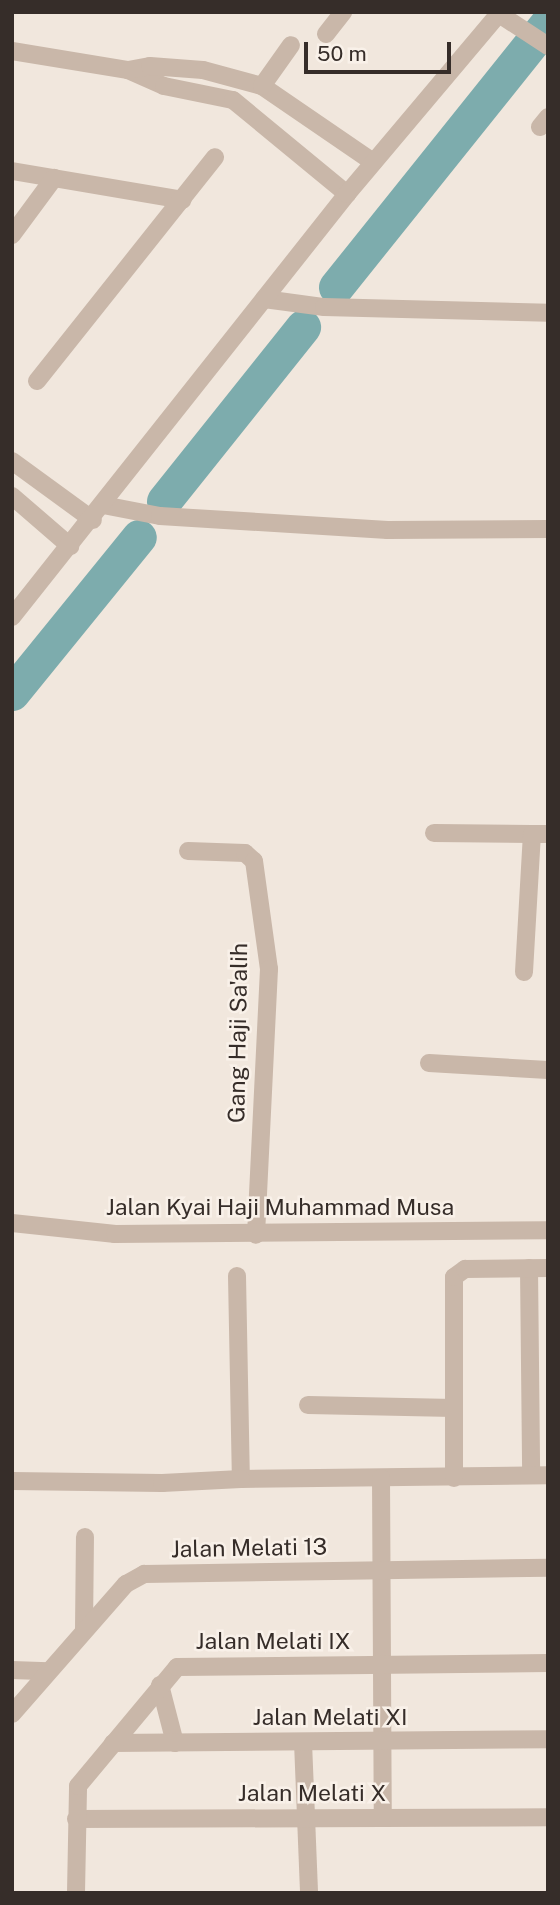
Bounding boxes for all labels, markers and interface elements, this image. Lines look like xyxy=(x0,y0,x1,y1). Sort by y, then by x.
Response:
scale bar xyxy=(308,28,455,72)
text: 50 m xyxy=(317,41,367,66)
street label: Gang Haji Sa'alih xyxy=(223,943,253,1123)
street label: Jalan Kyai Haji Muhammad Musa xyxy=(106,1193,454,1221)
street label: Jalan Melati 13 xyxy=(171,1533,327,1563)
street label: Jalan Melati IX xyxy=(196,1627,350,1655)
street label: Jalan Melati XI xyxy=(253,1703,407,1731)
street label: Jalan Melati X xyxy=(238,1779,386,1807)

